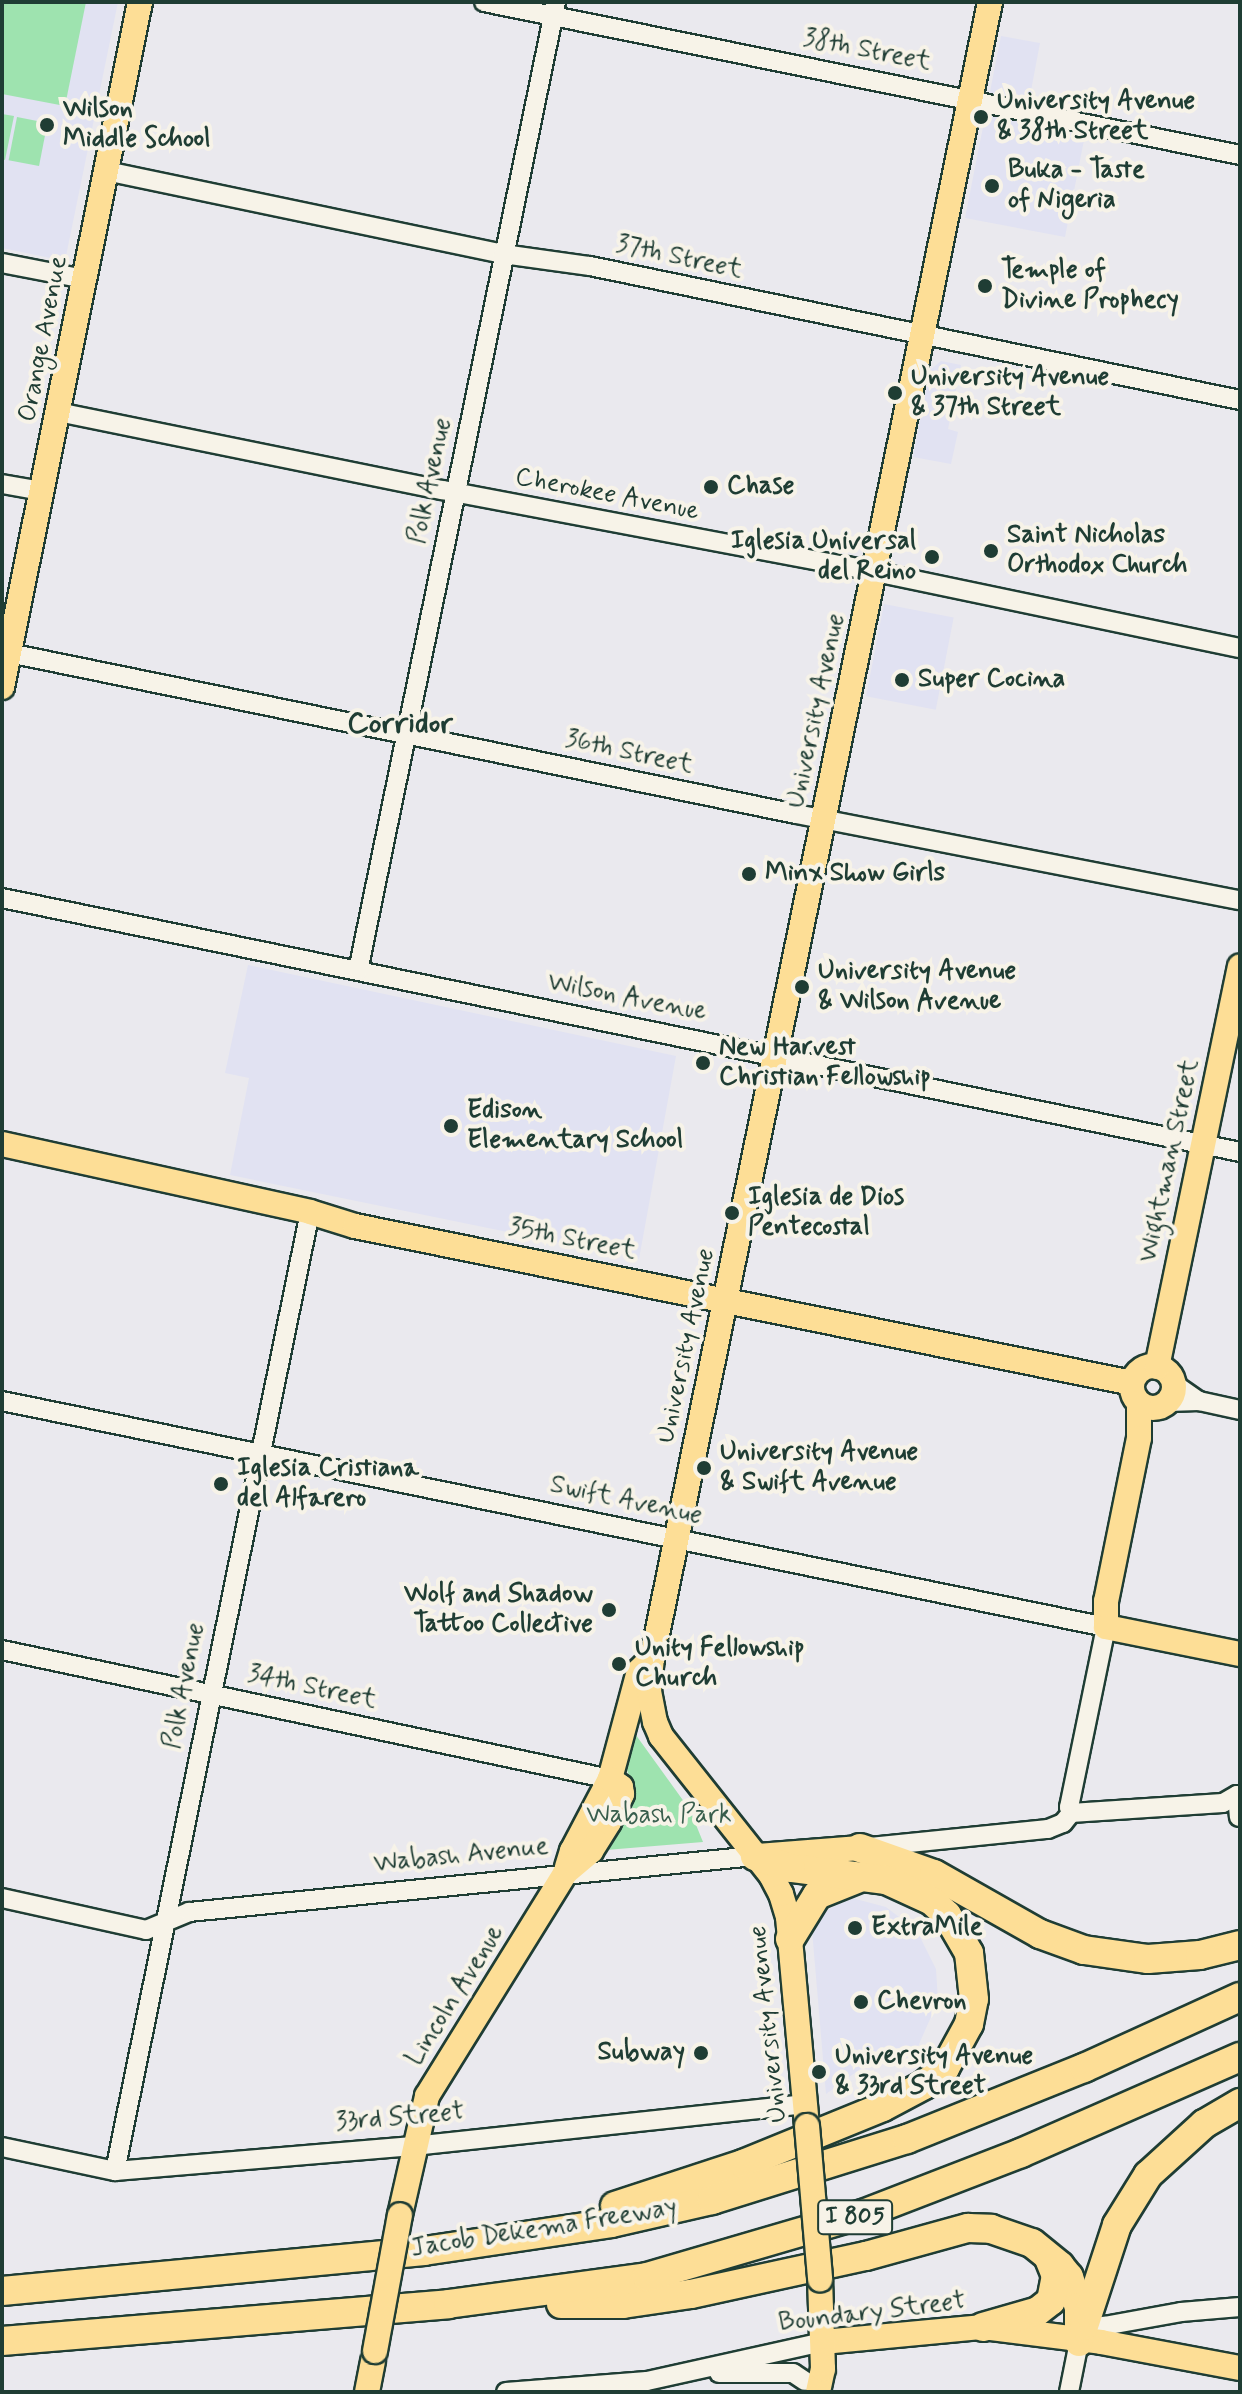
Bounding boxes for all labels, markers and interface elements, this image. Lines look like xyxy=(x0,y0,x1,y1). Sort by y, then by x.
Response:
street label: 38th Street xyxy=(801,23,933,79)
place label: University Avenue & 38th Street xyxy=(997,86,1198,148)
place label: Wilson Middle School xyxy=(63,94,212,156)
marker: University Avenue & 38th Street xyxy=(972,108,990,126)
marker: Wilson Middle School xyxy=(38,116,56,134)
place label: Buka - Taste of Nigeria xyxy=(1008,155,1145,216)
marker: Buka - Taste of Nigeria xyxy=(983,177,1001,195)
street label: 37th Street xyxy=(613,229,745,287)
street label: Orange Avenue xyxy=(13,253,75,425)
place label: Temple of Divine Prophecy xyxy=(1001,255,1179,316)
marker: Temple of Divine Prophecy xyxy=(976,277,994,295)
place label: University Avenue & 37th Street xyxy=(911,362,1112,424)
marker: University Avenue & 37th Street xyxy=(886,384,904,402)
street label: Polk Avenue xyxy=(402,414,460,548)
street label: Cherokee Avenue xyxy=(510,461,704,529)
place label: Chase xyxy=(727,471,794,503)
marker: Chase xyxy=(702,478,720,496)
place label: Saint Nicholas Orthodox Church xyxy=(1007,520,1194,582)
place label: Iglesia Universal del Reino xyxy=(730,526,916,588)
marker: Saint Nicholas Orthodox Church xyxy=(982,542,1000,560)
marker: Iglesia Universal del Reino xyxy=(923,548,941,566)
street label: University Avenue xyxy=(781,609,853,813)
place label: Super Cocina xyxy=(918,664,1069,696)
marker: Super Cocina xyxy=(893,671,911,689)
district label: Corridor xyxy=(347,706,453,742)
street label: 36th Street xyxy=(562,724,696,782)
place label: Minx Show Girls xyxy=(765,858,942,890)
marker: Minx Show Girls xyxy=(740,865,758,883)
place label: University Avenue & Wilson Avenue xyxy=(818,956,1019,1018)
street label: Wilson Avenue xyxy=(546,968,708,1028)
marker: University Avenue & Wilson Avenue xyxy=(793,978,811,996)
place label: New Harvest Christian Fellowship xyxy=(719,1032,930,1094)
marker: New Harvest Christian Fellowship xyxy=(694,1054,712,1072)
street label: Wightman Street xyxy=(1133,1057,1207,1265)
place label: Edison Elementary School xyxy=(467,1095,683,1156)
marker: Edison Elementary School xyxy=(442,1117,460,1135)
place label: Iglesia de Dios Pentecostal xyxy=(748,1182,907,1244)
marker: Iglesia de Dios Pentecostal xyxy=(723,1204,741,1222)
street label: 35th Street xyxy=(506,1212,638,1268)
street label: University Avenue xyxy=(651,1244,723,1448)
place label: University Avenue & Swift Avenue xyxy=(720,1437,921,1498)
place label: Iglesia Cristiana del Alfarero xyxy=(237,1453,419,1514)
marker: University Avenue & Swift Avenue xyxy=(695,1459,713,1477)
street label: Swift Avenue xyxy=(549,1470,703,1532)
marker: Iglesia Cristiana del Alfarero xyxy=(212,1475,230,1493)
place label: Wolf and Shadow Tattoo Collective xyxy=(405,1579,593,1640)
marker: Wolf and Shadow Tattoo Collective xyxy=(600,1601,618,1619)
street label: Polk Avenue xyxy=(157,1619,213,1753)
place label: Unity Fellowship Church xyxy=(635,1633,804,1694)
marker: Unity Fellowship Church xyxy=(610,1655,628,1673)
street label: 34th Street xyxy=(245,1659,379,1717)
park label: Wabash Park xyxy=(586,1800,732,1832)
street label: Wabash Avenue xyxy=(372,1831,550,1881)
place label: ExtraMile xyxy=(871,1912,982,1944)
street label: Lincoln Avenue xyxy=(399,1917,513,2075)
marker: ExtraMile xyxy=(846,1919,864,1937)
street label: University Avenue xyxy=(743,1922,795,2126)
place label: Chevron xyxy=(877,1986,967,2018)
marker: Chevron xyxy=(852,1993,870,2011)
place label: Subway xyxy=(597,2037,685,2069)
place label: University Avenue & 33rd Street xyxy=(835,2041,1036,2102)
marker: Subway xyxy=(692,2044,710,2062)
marker: University Avenue & 33rd Street xyxy=(810,2063,828,2081)
street label: 33rd Street xyxy=(335,2097,465,2139)
street label: Jacob Dekema Freeway xyxy=(406,2192,682,2266)
road number: I 805 xyxy=(817,2197,893,2237)
street label: Boundary Street xyxy=(777,2286,967,2340)

